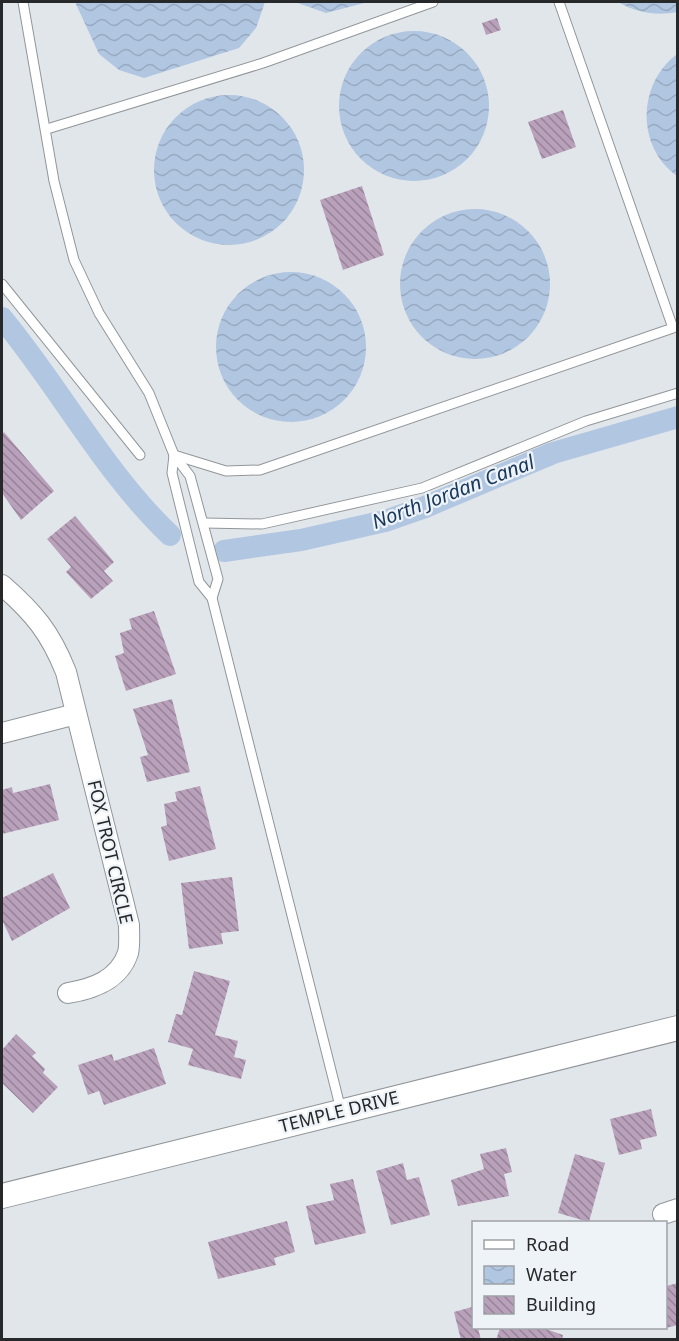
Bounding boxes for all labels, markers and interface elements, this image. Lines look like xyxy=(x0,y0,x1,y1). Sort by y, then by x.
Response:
water label: North Jordan Canal xyxy=(368,448,539,535)
street label: FOX TROT CIRCLE xyxy=(83,777,139,926)
street label: TEMPLE DRIVE xyxy=(276,1085,401,1138)
legend xyxy=(472,1221,667,1329)
text: Road xyxy=(526,1232,569,1256)
text: Water xyxy=(526,1262,577,1286)
text: Building xyxy=(526,1292,596,1316)

